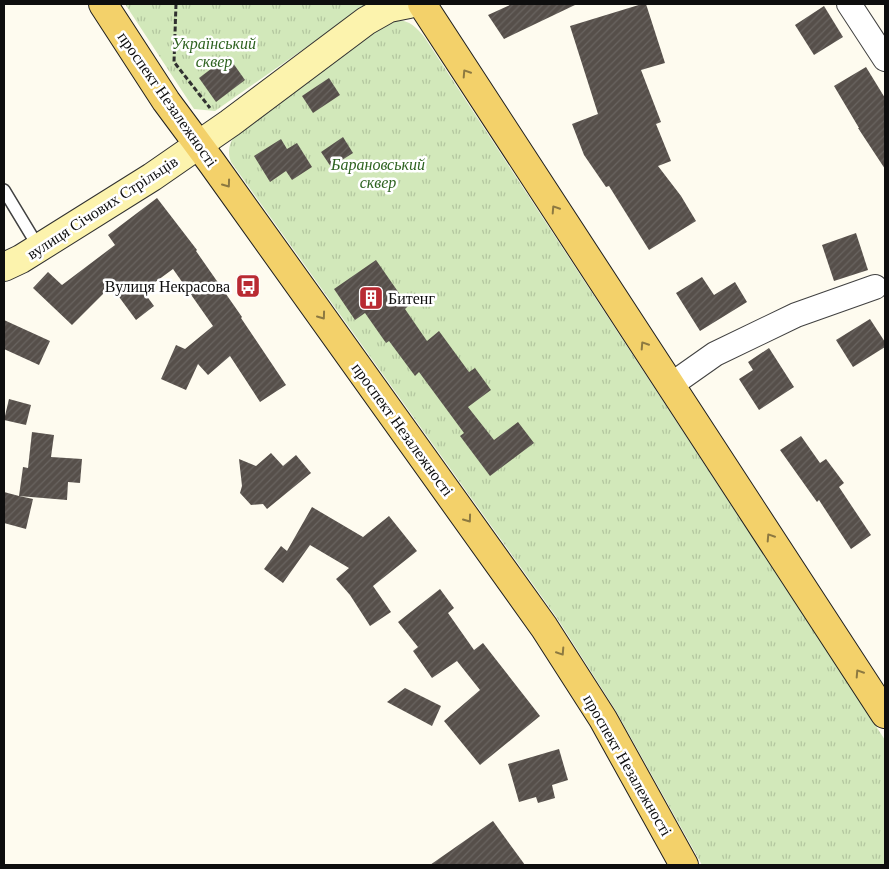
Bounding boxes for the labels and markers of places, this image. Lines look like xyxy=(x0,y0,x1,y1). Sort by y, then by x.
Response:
bus stop icon: Вулиця Некрасова xyxy=(235,273,261,299)
place label: Вулиця Некрасова xyxy=(105,278,230,296)
building icon: Битенг xyxy=(358,285,384,311)
place label: Битенг xyxy=(388,290,435,307)

